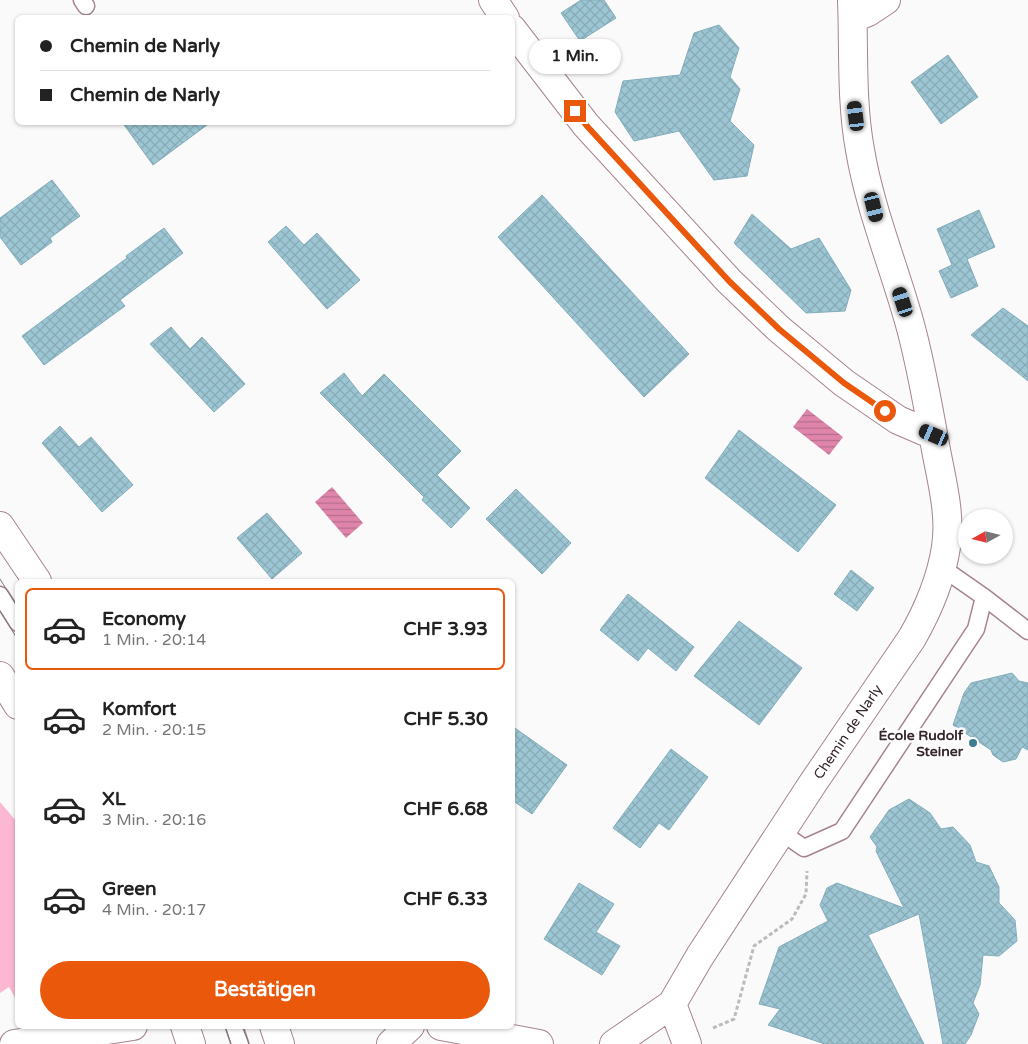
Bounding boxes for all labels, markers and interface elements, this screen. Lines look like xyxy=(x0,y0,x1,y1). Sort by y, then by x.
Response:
text: Chemin de Narly xyxy=(70,35,220,57)
callout: 1 Min. xyxy=(529,38,621,74)
text: 1 Min. xyxy=(551,46,599,66)
text: Chemin de Narly xyxy=(70,84,220,106)
route end xyxy=(564,100,586,122)
car xyxy=(846,100,865,132)
car xyxy=(863,191,884,223)
car xyxy=(891,285,914,319)
route start xyxy=(874,400,896,422)
car xyxy=(917,422,950,448)
north arrow xyxy=(958,509,1012,564)
map controls xyxy=(958,509,1013,564)
icon: car xyxy=(42,607,87,652)
text: Economy xyxy=(102,608,186,630)
text: CHF 3.93 xyxy=(403,618,488,640)
text: 1 Min. · 20:14 xyxy=(102,630,206,650)
street label: Chemin de Narly xyxy=(810,681,886,783)
icon: car xyxy=(42,697,87,742)
text: Komfort xyxy=(102,698,176,720)
text: CHF 5.30 xyxy=(403,708,488,730)
text: 2 Min. · 20:15 xyxy=(102,720,206,740)
place label: École Rudolf Steiner xyxy=(879,727,964,760)
marker: École Rudolf Steiner xyxy=(967,737,979,749)
icon: car xyxy=(42,787,87,832)
text: XL xyxy=(102,788,126,810)
text: CHF 6.68 xyxy=(403,798,488,820)
text: 3 Min. · 20:16 xyxy=(102,810,206,830)
icon: car xyxy=(42,877,87,922)
text: Green xyxy=(102,878,156,900)
text: CHF 6.33 xyxy=(403,888,488,910)
text: 4 Min. · 20:17 xyxy=(102,900,206,920)
button: Bestätigen xyxy=(40,961,490,1019)

